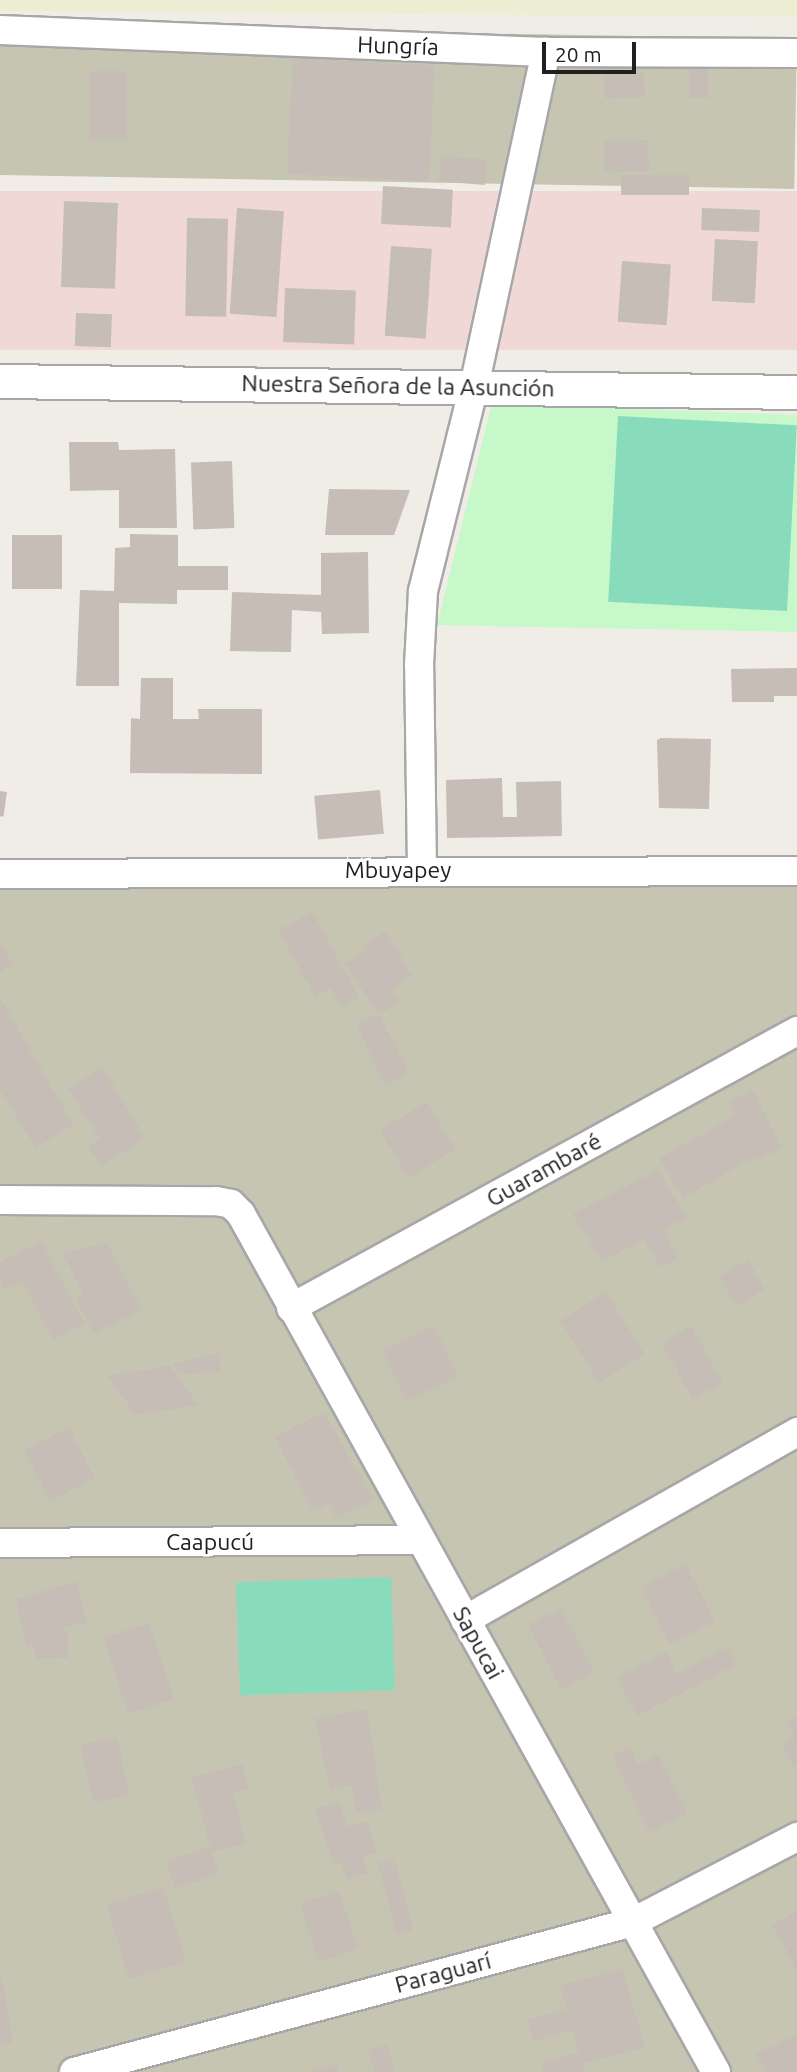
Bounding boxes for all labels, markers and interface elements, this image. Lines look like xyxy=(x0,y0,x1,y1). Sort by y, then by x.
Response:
scale bar xyxy=(545,28,640,72)
street label: Hungría xyxy=(357,31,439,61)
text: 20 m xyxy=(555,42,602,66)
street label: Nuestra Señora de la Asunción xyxy=(241,369,555,403)
street label: Mbuyapey xyxy=(345,856,451,884)
street label: Guarambaré xyxy=(482,1127,606,1213)
street label: Caapucú xyxy=(166,1528,254,1556)
street label: Sapucai xyxy=(447,1602,509,1684)
street label: Paraguarí xyxy=(392,1947,494,1999)

